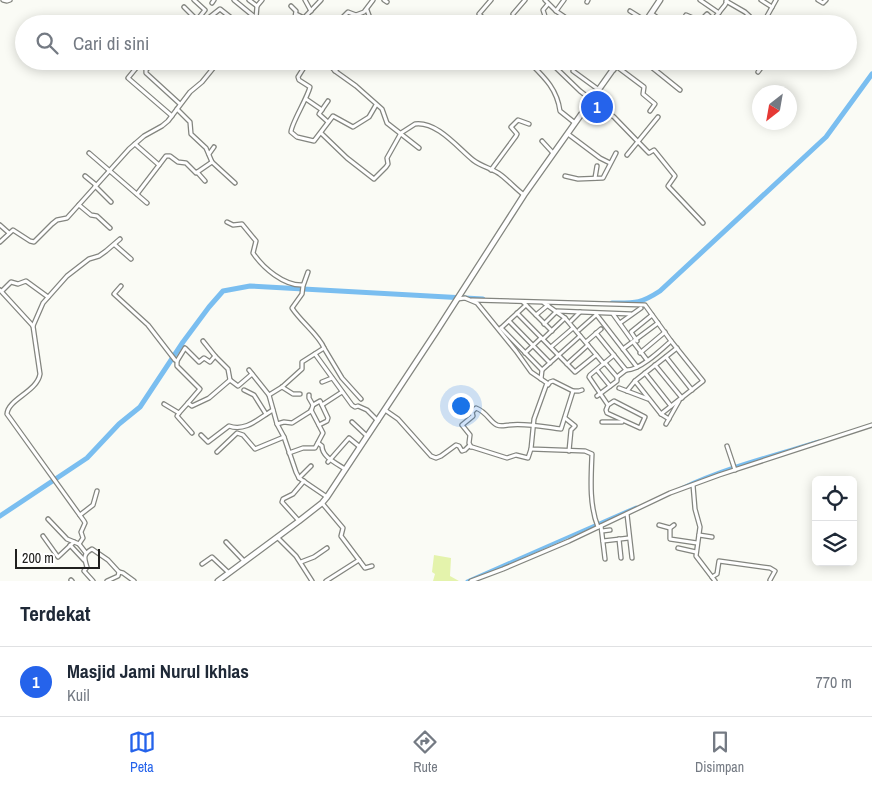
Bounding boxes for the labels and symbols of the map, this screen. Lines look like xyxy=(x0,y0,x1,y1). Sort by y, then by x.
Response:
north arrow xyxy=(752,85,797,130)
pin: 1 xyxy=(581,88,613,126)
your location xyxy=(448,393,474,419)
scale bar xyxy=(15,546,100,569)

